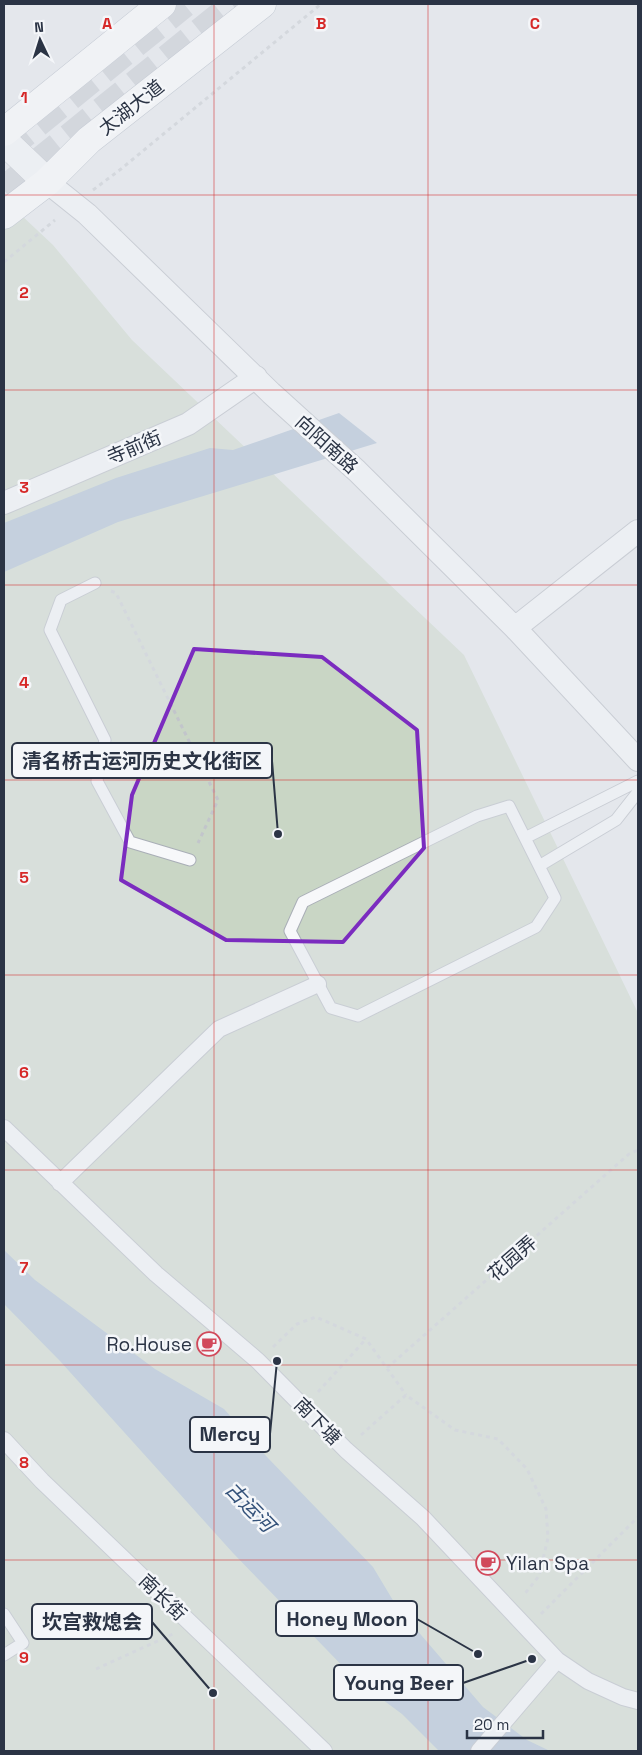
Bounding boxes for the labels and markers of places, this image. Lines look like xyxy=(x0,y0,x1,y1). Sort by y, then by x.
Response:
callout: 清名桥古运河历史文化街区 xyxy=(12,743,272,778)
cafe icon: Ro.House xyxy=(196,1331,222,1357)
place label: Ro.House xyxy=(107,1332,192,1357)
callout: Mercy xyxy=(190,1417,270,1452)
cafe icon: Yilan Spa xyxy=(475,1550,501,1576)
place label: Yilan Spa xyxy=(506,1551,589,1576)
callout: Honey Moon xyxy=(276,1601,417,1636)
callout: 坎宫救熄会 xyxy=(32,1604,152,1639)
callout: Young Beer xyxy=(334,1665,463,1700)

